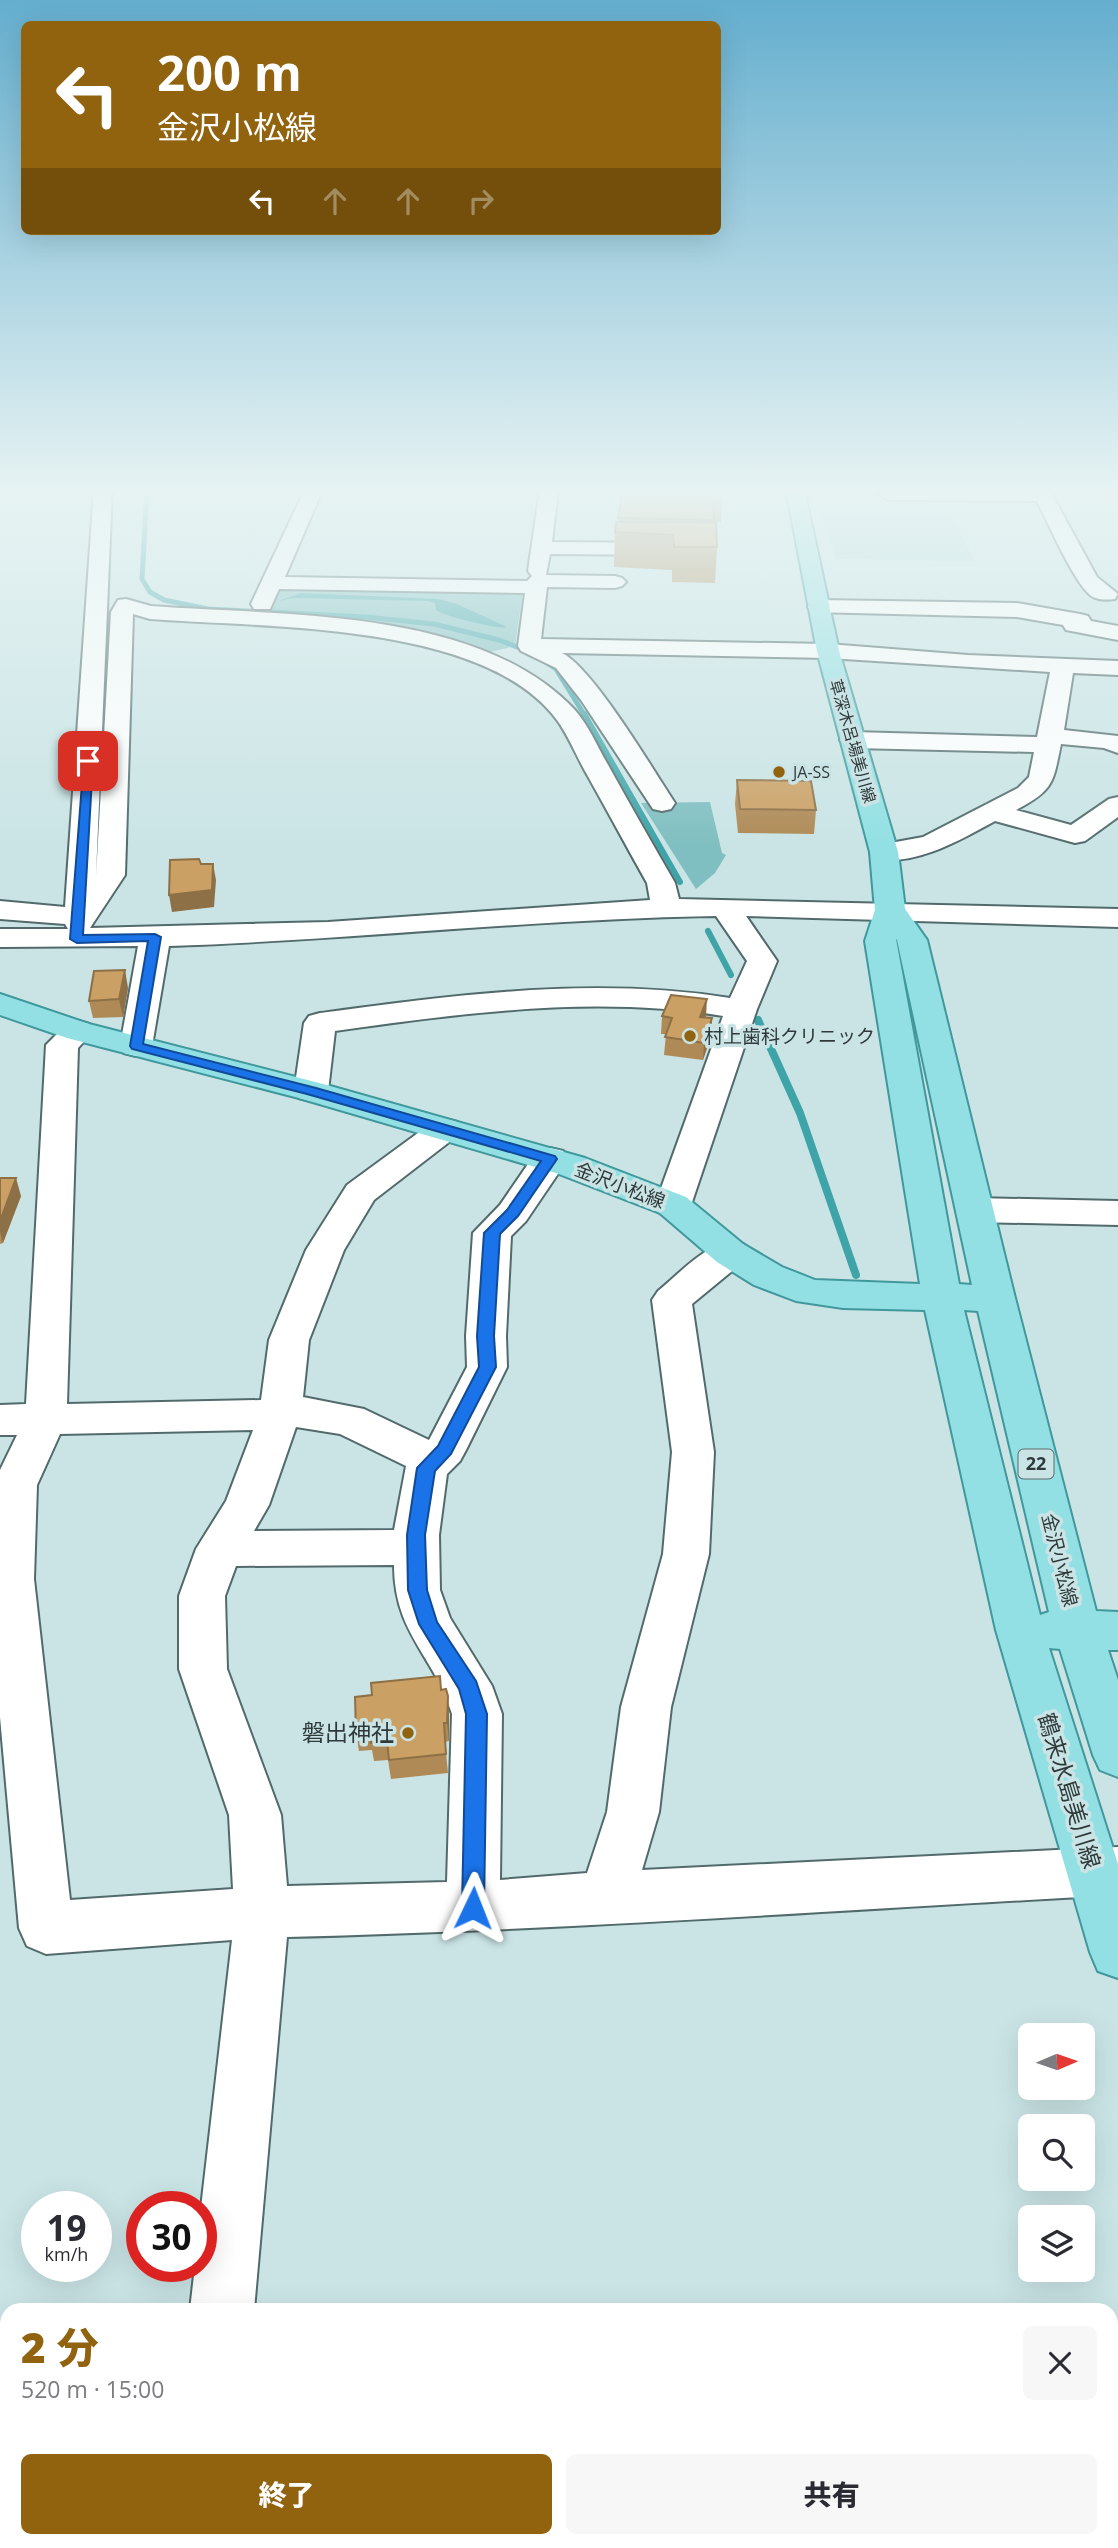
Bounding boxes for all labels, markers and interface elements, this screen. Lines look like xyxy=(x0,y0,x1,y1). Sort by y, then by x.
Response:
text: 200 m xyxy=(157,39,302,105)
icon: left xyxy=(42,49,133,140)
text: 金沢小松線 xyxy=(157,105,317,148)
icon: left xyxy=(243,182,281,220)
icon: ahead xyxy=(316,182,354,220)
icon: ahead xyxy=(389,182,427,220)
icon: right xyxy=(462,182,500,220)
street label: 草深木呂場美川線 xyxy=(825,676,881,806)
pin xyxy=(58,731,118,791)
icon: arrive xyxy=(69,742,107,780)
place label: JA-SS xyxy=(791,761,830,783)
marker: JA-SS xyxy=(771,764,787,780)
place label: 村上歯科クリニック xyxy=(704,1023,875,1049)
marker: 村上歯科クリニック xyxy=(682,1028,698,1044)
street label: 金沢小松線 xyxy=(571,1156,669,1214)
road number: 22 xyxy=(1018,1450,1054,1478)
street label: 金沢小松線 xyxy=(1036,1511,1084,1609)
street label: 鶴来水島美川線 xyxy=(1031,1709,1109,1872)
place label: 磐出神社 xyxy=(302,1716,394,1748)
marker: 磐出神社 xyxy=(400,1725,416,1741)
position arrow xyxy=(436,1871,510,1945)
north arrow xyxy=(1018,2023,1096,2100)
map controls xyxy=(1018,2023,1095,2282)
button: search xyxy=(1018,2114,1095,2191)
speed limit sign: 30 xyxy=(126,2191,217,2282)
text: 19 xyxy=(46,2204,87,2251)
button: layers xyxy=(1018,2205,1095,2282)
text: km/h xyxy=(45,2242,88,2266)
text: 2 分 xyxy=(21,2318,99,2375)
button: close xyxy=(1023,2326,1097,2400)
text: 520 m · 15:00 xyxy=(21,2373,164,2405)
button: 終了 xyxy=(21,2454,552,2534)
button: 共有 xyxy=(566,2454,1097,2534)

